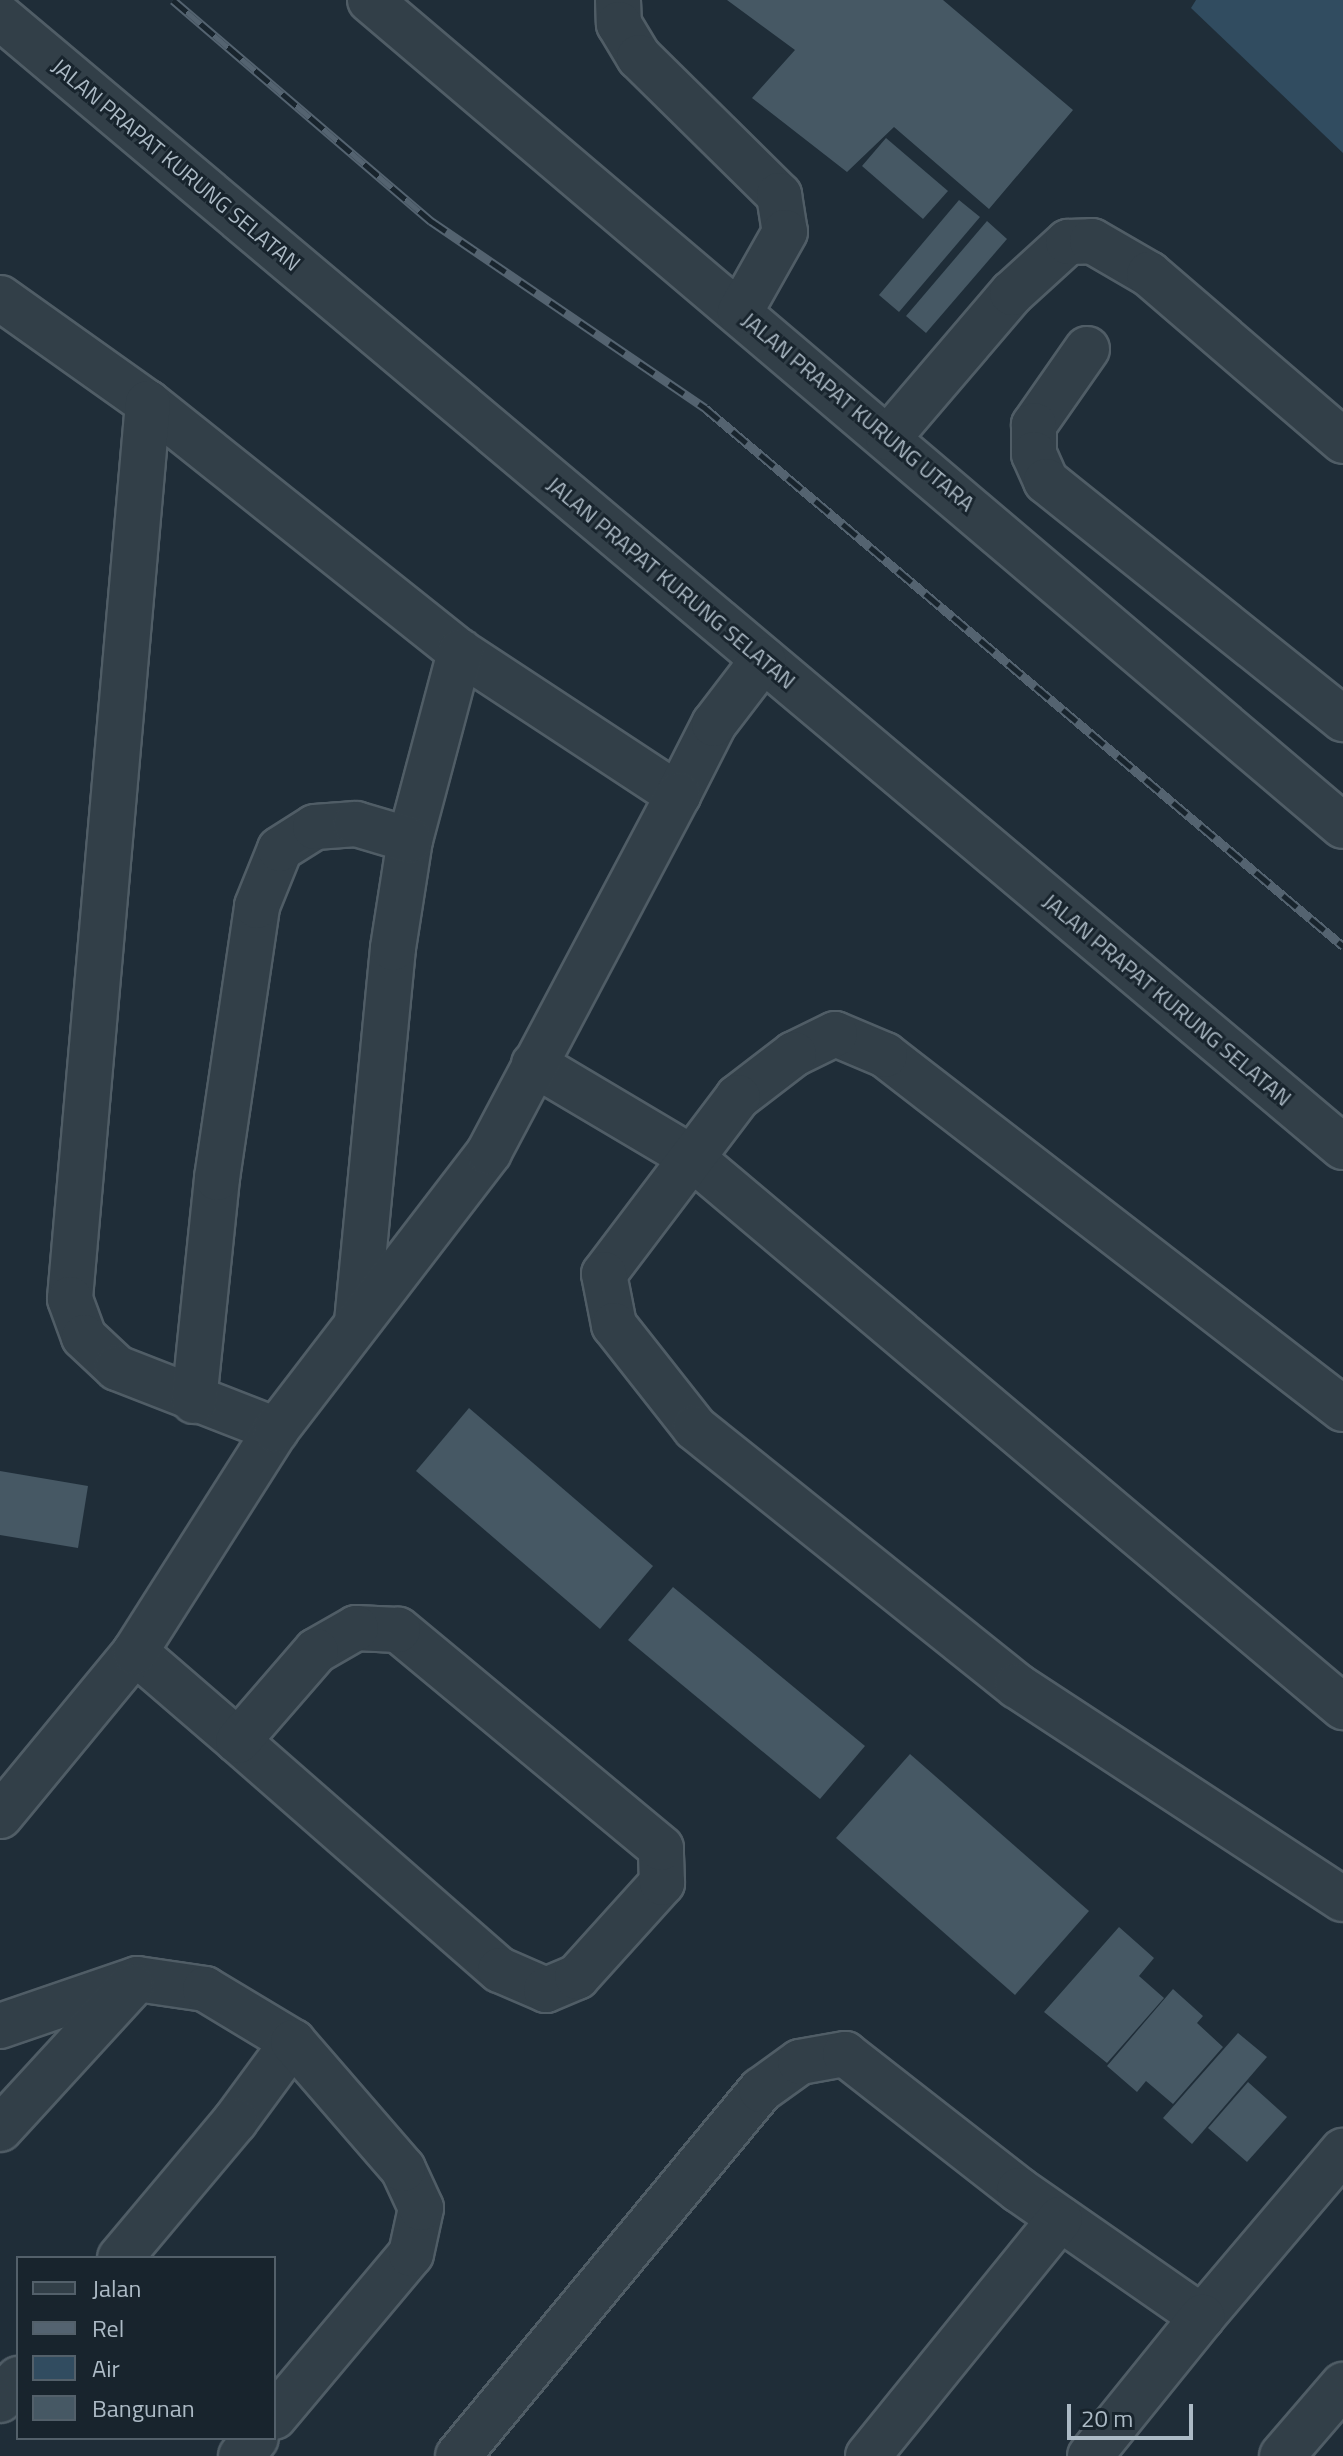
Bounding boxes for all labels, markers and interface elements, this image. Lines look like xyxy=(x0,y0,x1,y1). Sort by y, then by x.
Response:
street label: JALAN PRAPAT KURUNG SELATAN xyxy=(46,53,306,277)
street label: JALAN PRAPAT KURUNG UTARA xyxy=(736,307,980,517)
street label: JALAN PRAPAT KURUNG SELATAN xyxy=(541,471,801,695)
street label: JALAN PRAPAT KURUNG SELATAN xyxy=(1037,888,1297,1112)
legend xyxy=(16,2256,276,2440)
text: Jalan xyxy=(92,2270,141,2306)
text: Rel xyxy=(92,2310,124,2346)
text: Air xyxy=(92,2350,120,2386)
scale bar xyxy=(1071,2388,1197,2438)
text: Bangunan xyxy=(92,2390,195,2426)
text: 20 m xyxy=(1081,2400,1133,2436)

